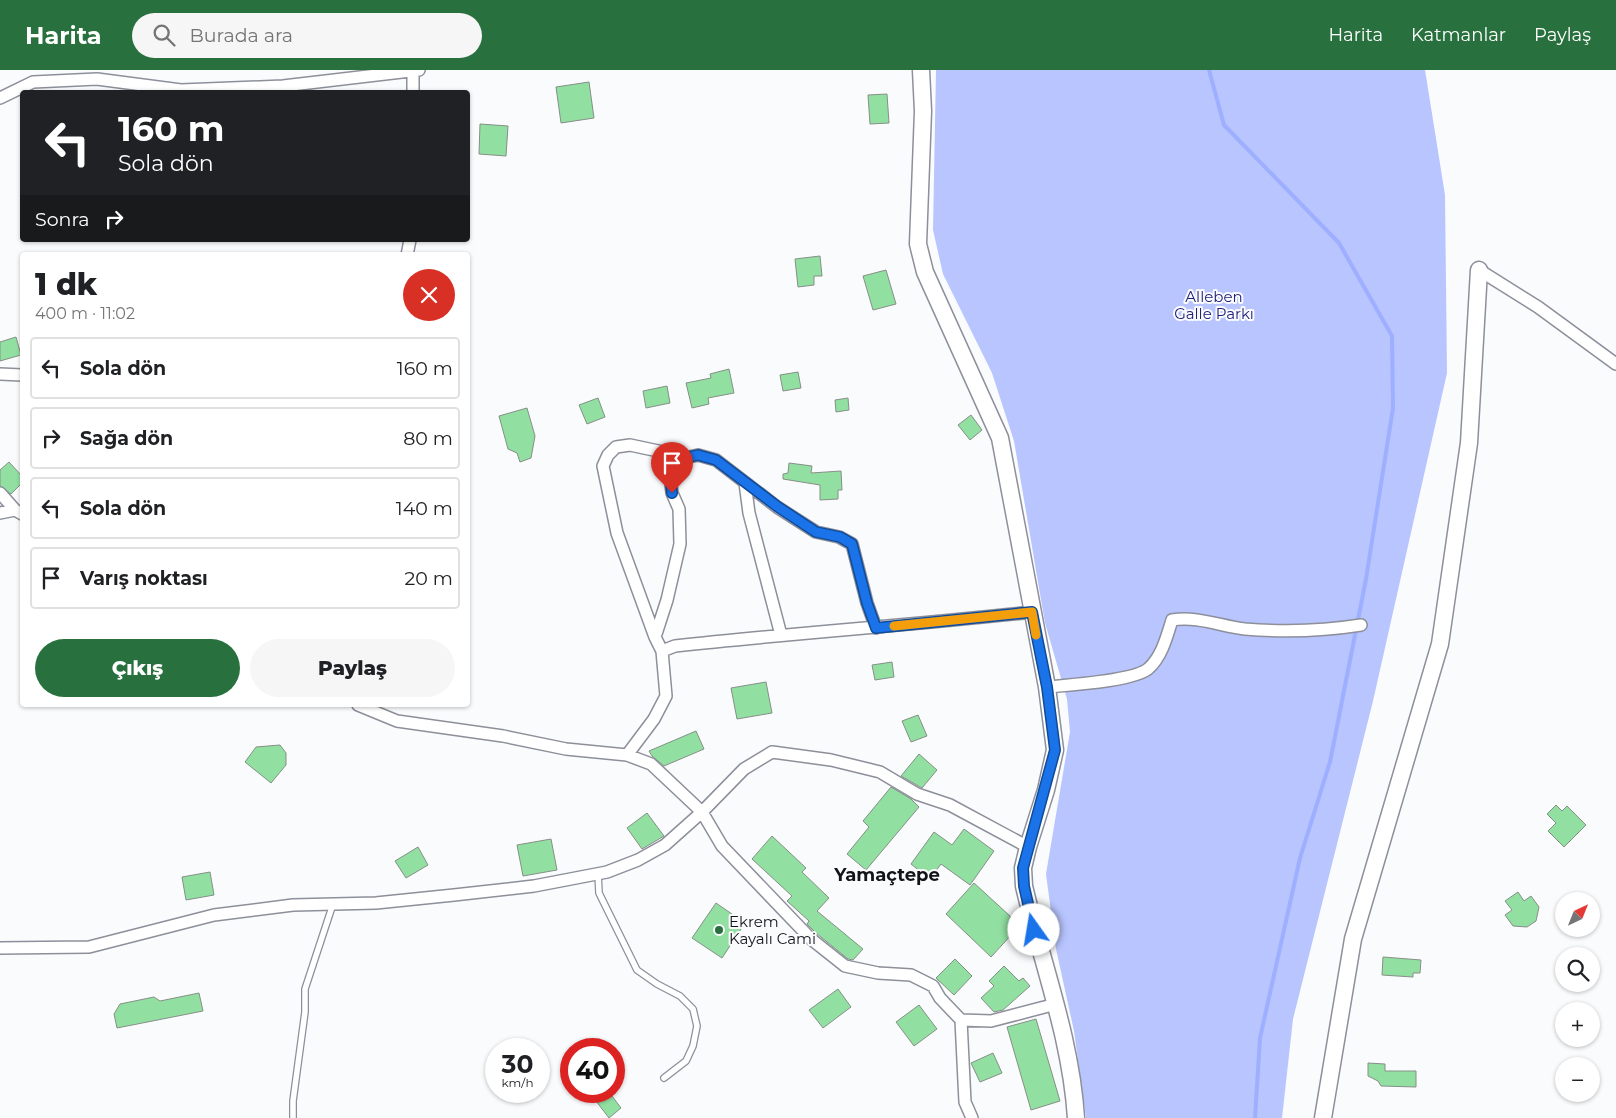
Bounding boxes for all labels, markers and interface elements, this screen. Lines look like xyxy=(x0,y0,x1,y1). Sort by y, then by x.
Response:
search box xyxy=(132,13,482,58)
text: Harita xyxy=(25,21,102,50)
icon: search xyxy=(150,21,178,49)
text: Burada ara xyxy=(190,24,293,47)
text: Harita xyxy=(1328,24,1383,46)
text: Katmanlar xyxy=(1411,24,1506,46)
text: Paylaş xyxy=(1534,24,1591,46)
text: 160 m xyxy=(118,107,224,150)
icon: left xyxy=(35,110,100,175)
text: Sola dön xyxy=(118,150,214,177)
icon: right xyxy=(100,205,128,233)
text: Sonra xyxy=(35,208,90,231)
text: 1 dk xyxy=(35,266,97,303)
button: close xyxy=(403,269,455,321)
park label: Alleben Galle Parkı xyxy=(1174,287,1254,323)
text: 400 m · 11:02 xyxy=(35,304,135,323)
icon: left xyxy=(37,354,65,382)
text: Sola dön xyxy=(80,357,166,380)
text: 160 m xyxy=(397,357,453,380)
icon: right xyxy=(37,424,65,452)
text: Sağa dön xyxy=(80,427,173,450)
text: 80 m xyxy=(403,427,453,450)
pin xyxy=(651,442,693,493)
icon: arrive xyxy=(658,449,686,477)
icon: left xyxy=(37,494,65,522)
text: Sola dön xyxy=(80,497,166,520)
text: 140 m xyxy=(396,497,453,520)
icon: arrive xyxy=(37,564,65,592)
text: Varış noktası xyxy=(80,567,208,590)
text: 20 m xyxy=(405,567,453,590)
button: Çıkış xyxy=(35,639,240,697)
button: Paylaş xyxy=(250,639,455,697)
district label: Yamaçtepe xyxy=(833,864,940,886)
north arrow xyxy=(1555,892,1600,938)
map controls xyxy=(1555,892,1600,1102)
position arrow xyxy=(1007,903,1059,955)
place label: Ekrem Kayalı Cami xyxy=(729,912,816,948)
marker: Ekrem Kayalı Cami xyxy=(713,924,725,936)
button: search xyxy=(1555,947,1600,992)
button: + xyxy=(1555,1002,1600,1047)
speed limit sign: 40 xyxy=(560,1038,625,1103)
text: 30 xyxy=(502,1049,533,1079)
button: − xyxy=(1555,1057,1600,1102)
text: km/h xyxy=(501,1075,534,1090)

